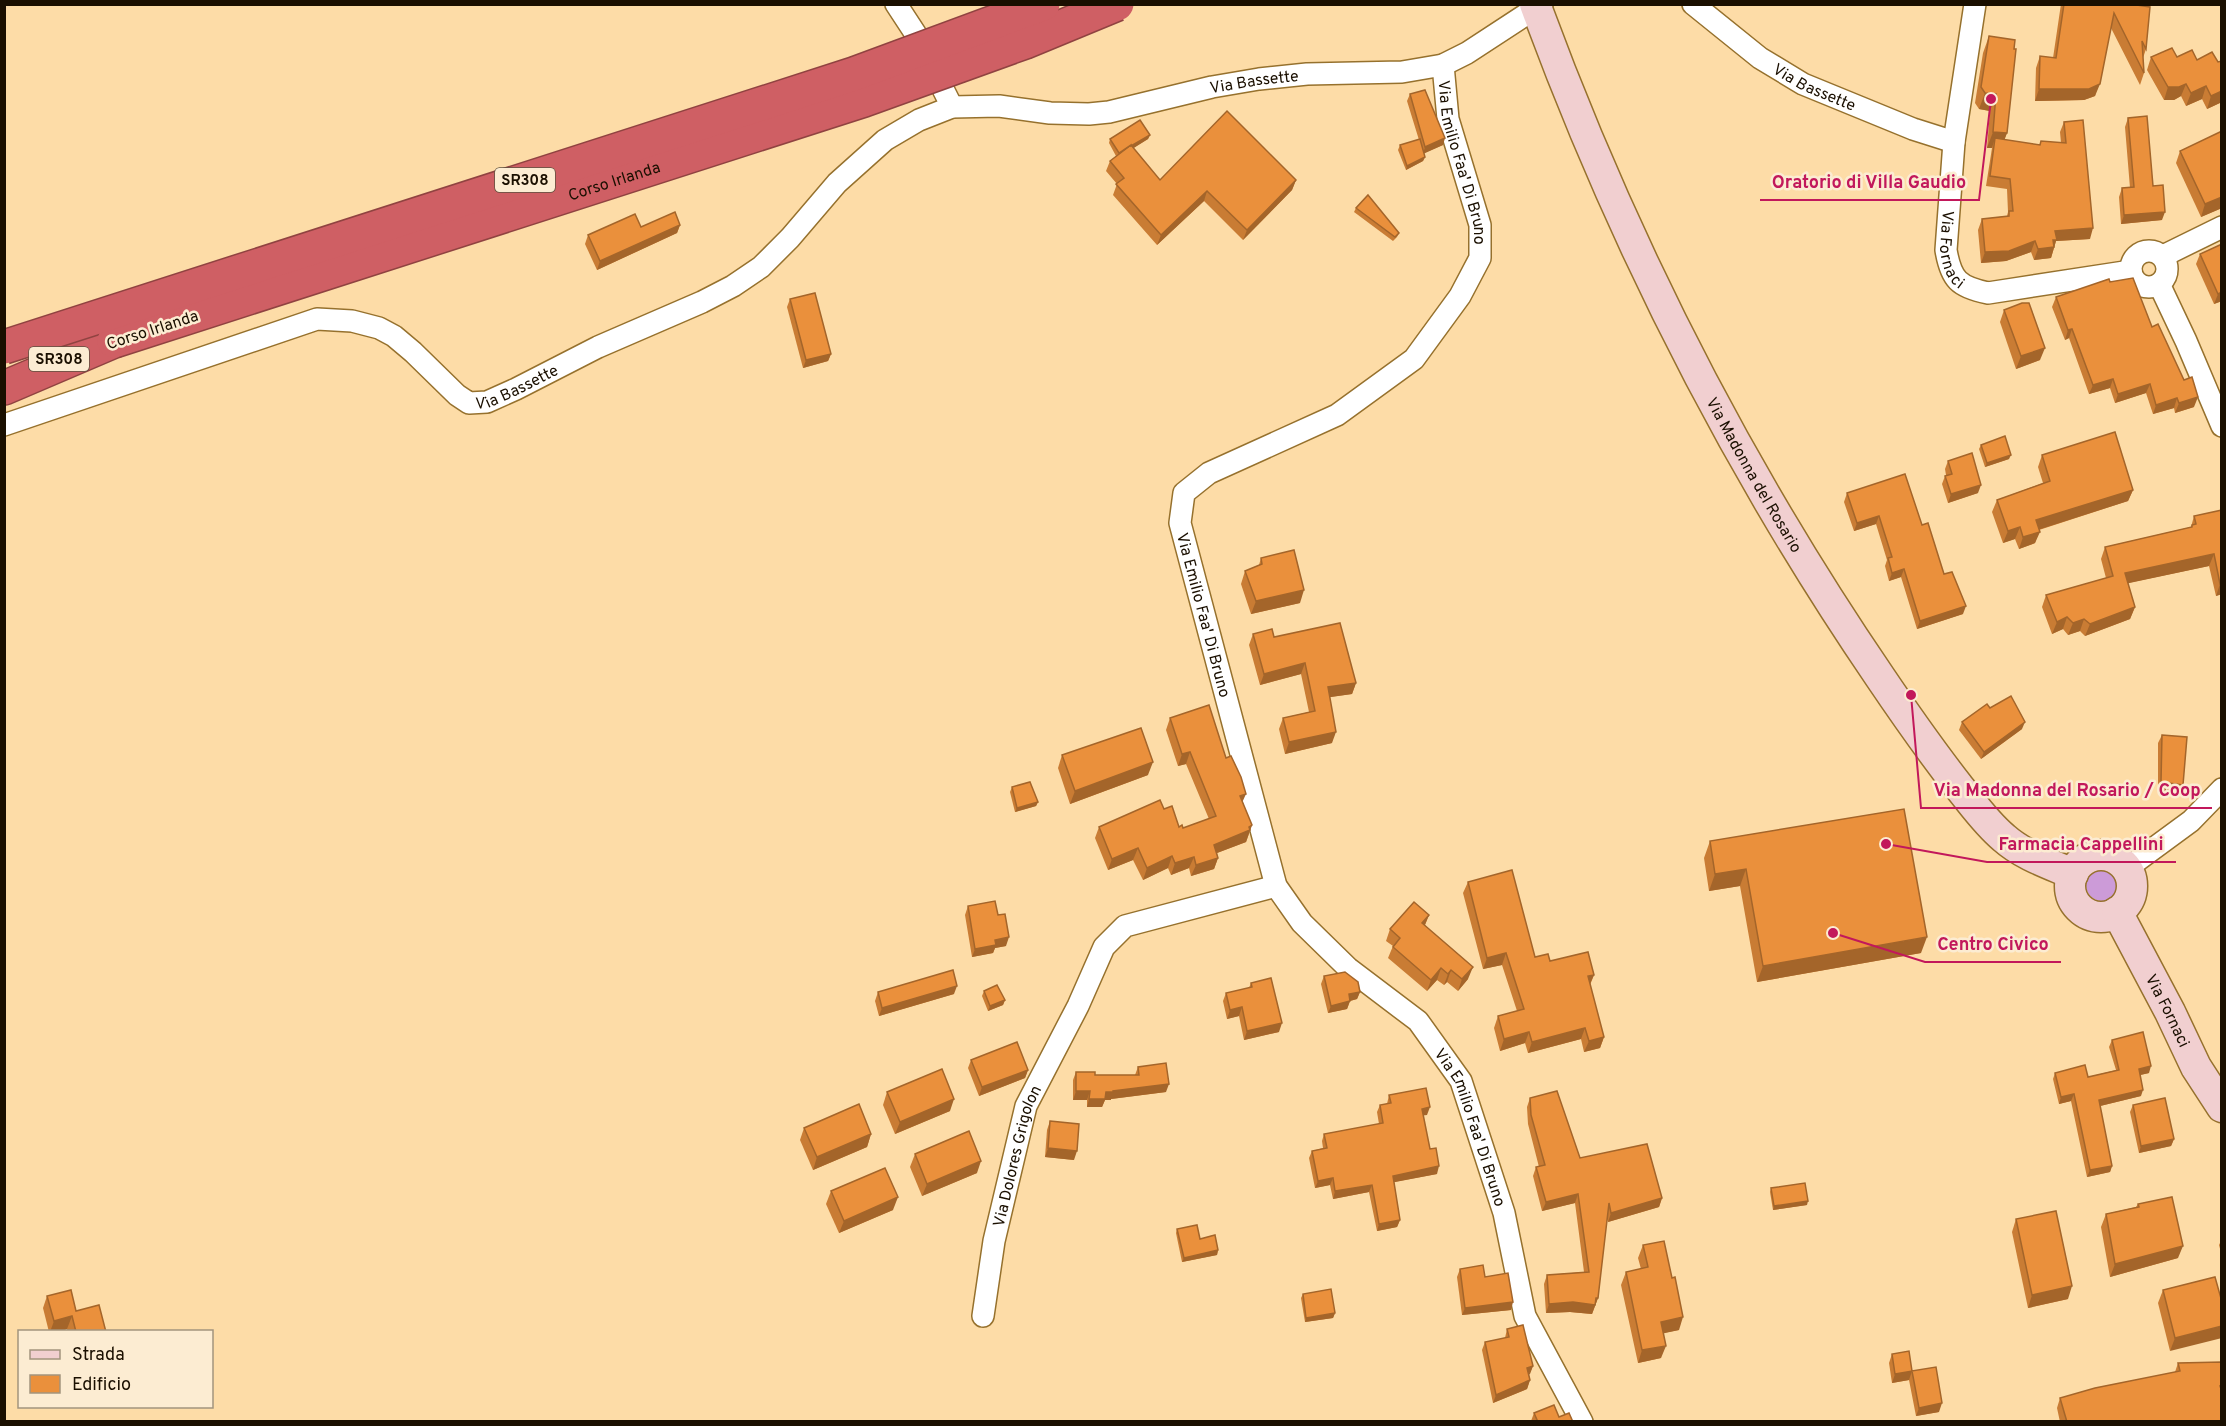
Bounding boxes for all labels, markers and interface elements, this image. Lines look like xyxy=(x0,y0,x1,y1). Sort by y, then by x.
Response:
street label: Via Bassette xyxy=(1769,60,1858,116)
street label: Via Bassette xyxy=(1209,67,1300,99)
street label: Via Emilio Faa' Di Bruno xyxy=(1432,80,1488,245)
street label: Corso Irlanda xyxy=(566,158,663,206)
callout: Oratorio di Villa Gaudio xyxy=(1760,164,1979,200)
road number: SR308 xyxy=(495,168,555,192)
text: Oratorio di Villa Gaudio xyxy=(1772,172,1966,195)
street label: Via Fornaci xyxy=(1934,210,1968,294)
street label: Corso Irlanda xyxy=(104,307,201,355)
road number: SR308 xyxy=(29,347,89,371)
street label: Via Bassette xyxy=(475,361,562,415)
street label: Via Madonna del Rosario xyxy=(1701,394,1805,557)
street label: Via Emilio Faa' Di Bruno xyxy=(1171,531,1234,700)
callout: Via Madonna del Rosario / Coop xyxy=(1921,772,2212,808)
text: Via Madonna del Rosario / Coop xyxy=(1933,780,2201,803)
callout: Farmacia Cappellini xyxy=(1987,826,2176,862)
text: Farmacia Cappellini xyxy=(1998,834,2164,857)
callout: Centro Civico xyxy=(1925,926,2061,962)
text: Centro Civico xyxy=(1937,934,2049,957)
street label: Via Fornaci xyxy=(2140,971,2193,1051)
street label: Via Emilio Faa' Di Bruno xyxy=(1429,1045,1509,1209)
street label: Via Dolores Grigolon xyxy=(990,1082,1047,1229)
legend xyxy=(18,1330,213,1408)
text: Strada xyxy=(72,1344,125,1367)
text: Edificio xyxy=(72,1374,131,1397)

